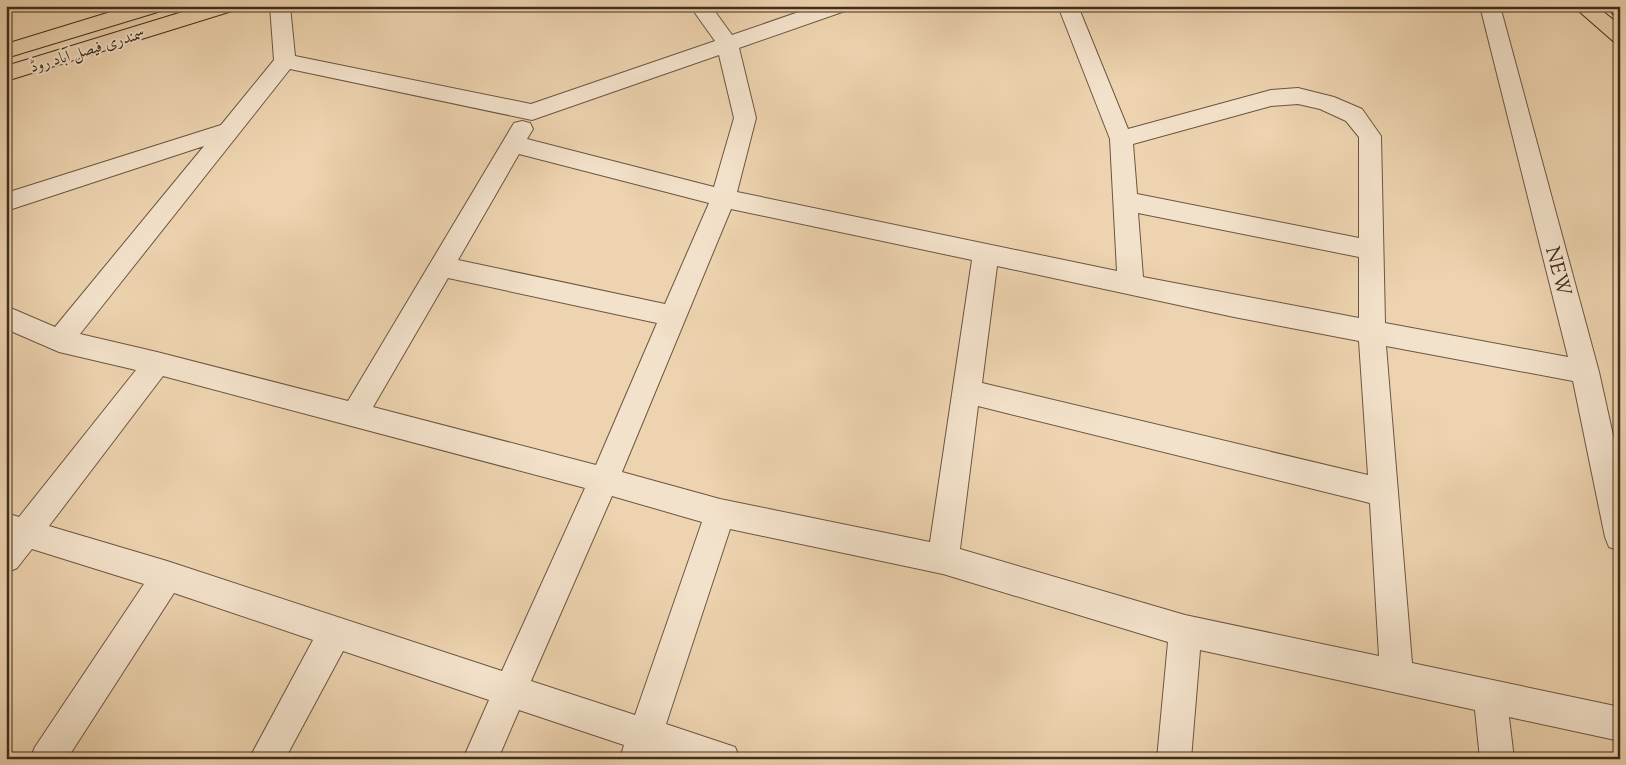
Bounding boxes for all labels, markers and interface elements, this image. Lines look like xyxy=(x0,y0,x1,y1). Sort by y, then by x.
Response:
street label: سمندری فیصل آباد روڈ xyxy=(27,23,148,80)
street label: NEW xyxy=(1536,244,1577,300)

